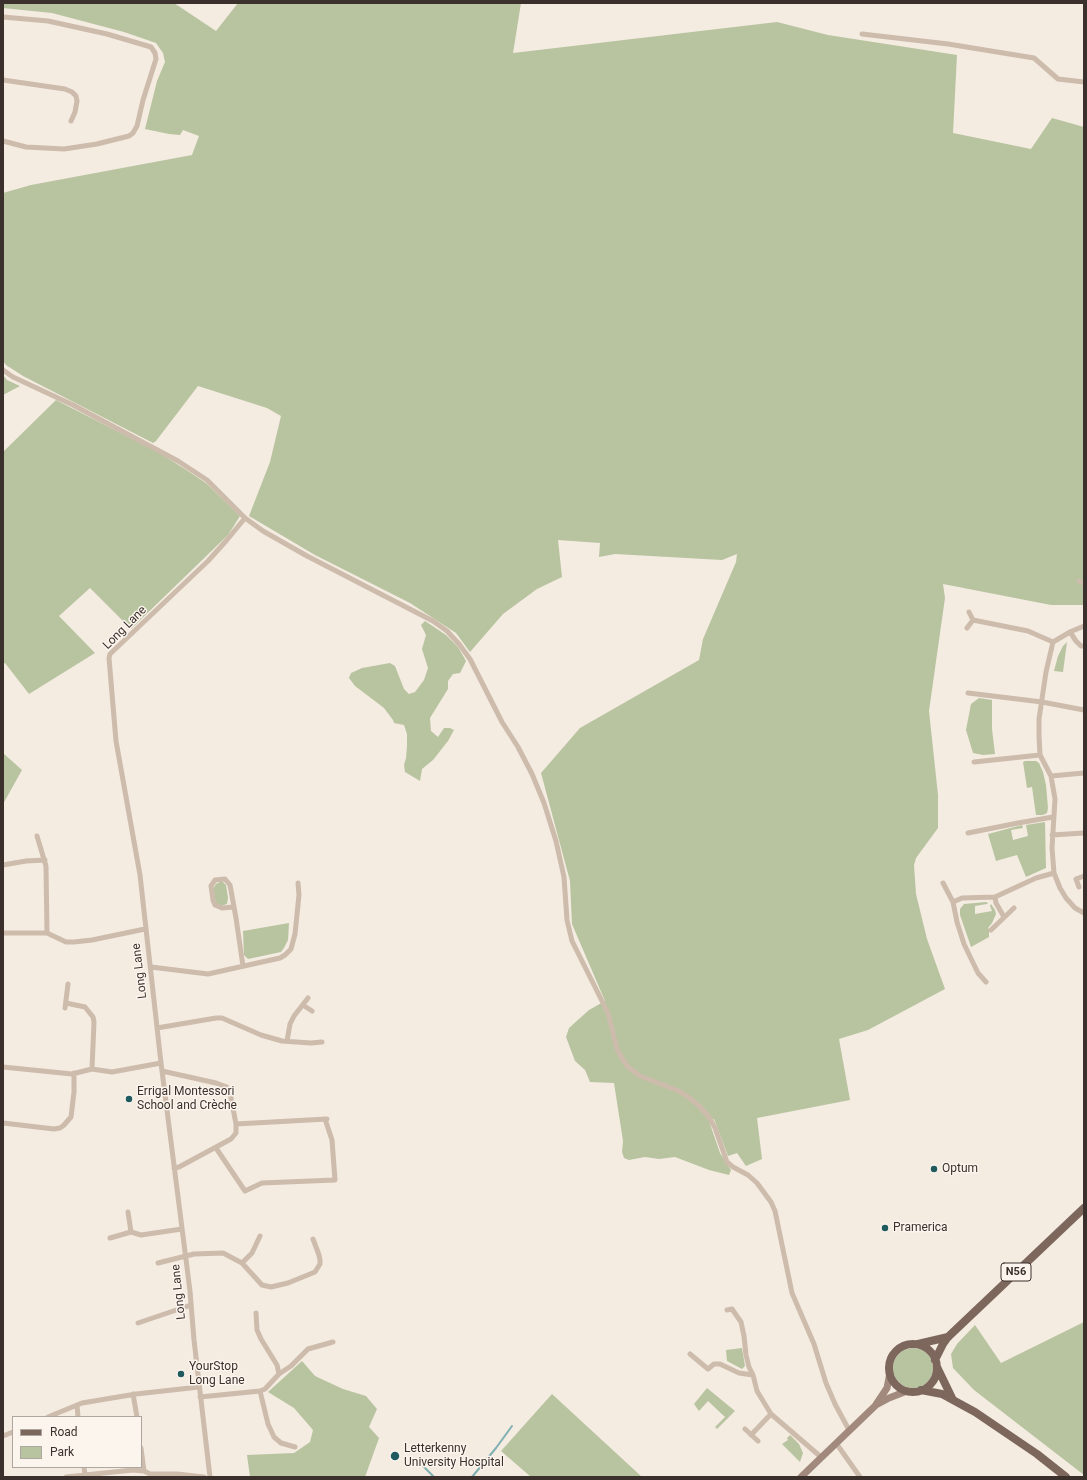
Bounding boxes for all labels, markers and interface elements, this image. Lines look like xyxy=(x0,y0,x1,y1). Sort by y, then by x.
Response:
street label: Long Lane xyxy=(100,603,150,653)
street label: Long Lane xyxy=(129,943,151,999)
place label: Errigal Montessori School and Crèche xyxy=(137,1085,237,1113)
marker: Errigal Montessori School and Crèche xyxy=(124,1094,134,1104)
place label: Optum xyxy=(942,1162,978,1176)
marker: Optum xyxy=(929,1164,939,1174)
place label: Pramerica xyxy=(893,1221,948,1235)
marker: Pramerica xyxy=(880,1223,890,1233)
road number: N56 xyxy=(1001,1263,1031,1281)
street label: Long Lane xyxy=(169,1264,189,1320)
place label: YourStop Long Lane xyxy=(189,1360,245,1388)
marker: YourStop Long Lane xyxy=(176,1369,186,1379)
legend xyxy=(12,1416,142,1468)
text: Road xyxy=(50,1425,78,1439)
place label: Letterkenny University Hospital xyxy=(404,1442,504,1470)
text: Park xyxy=(50,1445,74,1459)
marker: Letterkenny University Hospital xyxy=(389,1450,401,1462)

